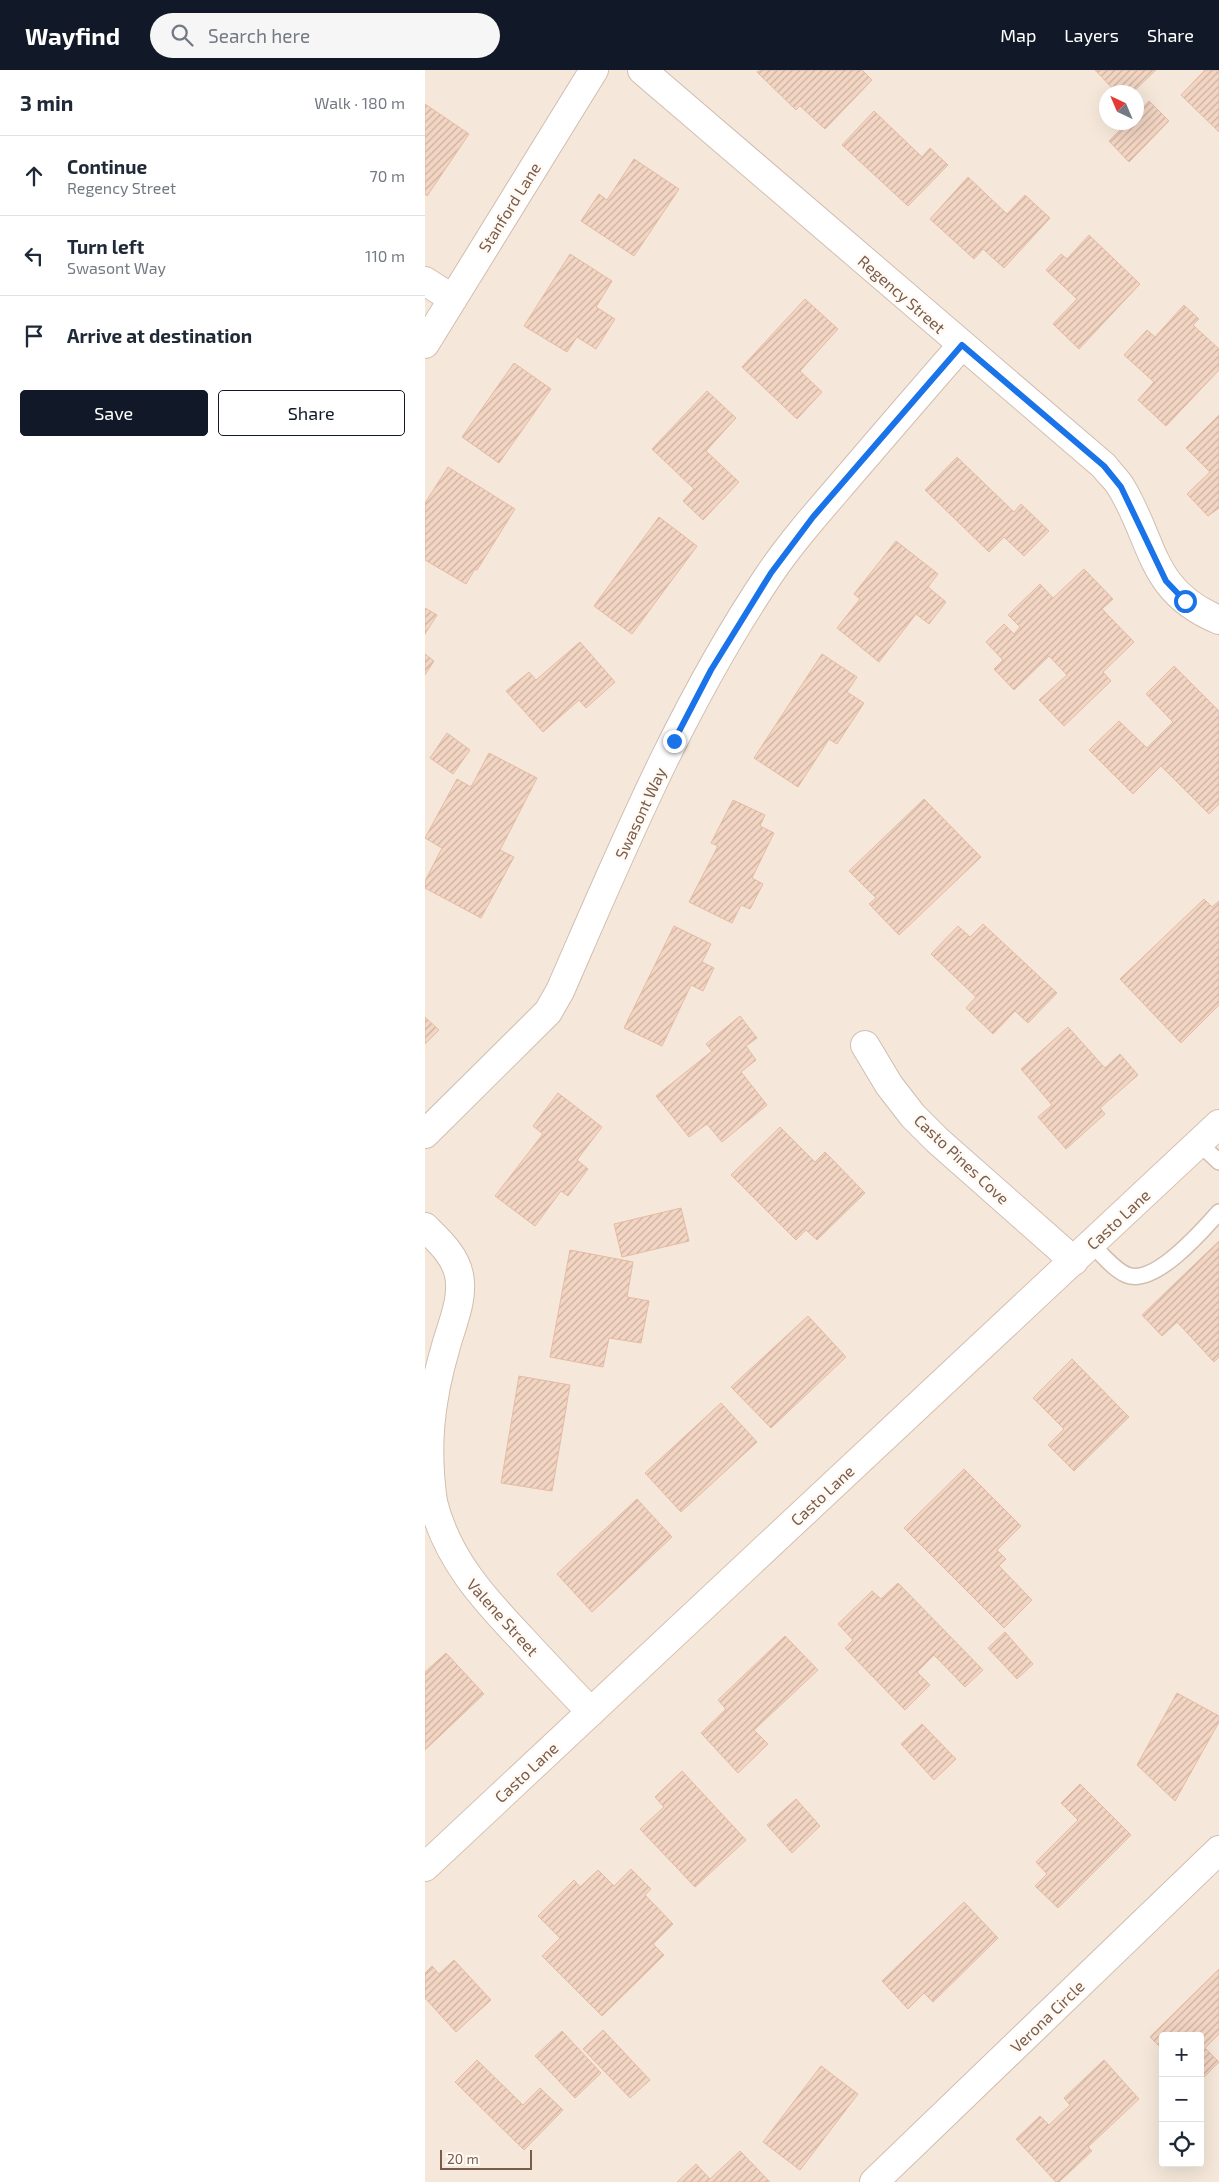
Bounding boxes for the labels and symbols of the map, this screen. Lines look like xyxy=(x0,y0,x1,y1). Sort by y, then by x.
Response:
north arrow xyxy=(1099,85,1144,130)
street label: Stanford Lane xyxy=(474,159,544,255)
street label: Regency Street xyxy=(855,251,949,337)
route start xyxy=(1174,590,1197,613)
route end xyxy=(663,730,686,753)
street label: Swasont Way xyxy=(610,764,670,862)
street label: Casto Pines Cove xyxy=(911,1110,1013,1208)
street label: Casto Lane xyxy=(1082,1185,1154,1253)
street label: Casto Lane xyxy=(786,1461,858,1529)
street label: Valene Street xyxy=(463,1574,543,1660)
street label: Casto Lane xyxy=(490,1738,562,1806)
street label: Verona Circle xyxy=(1006,1976,1088,2056)
scale bar xyxy=(440,2147,533,2170)

